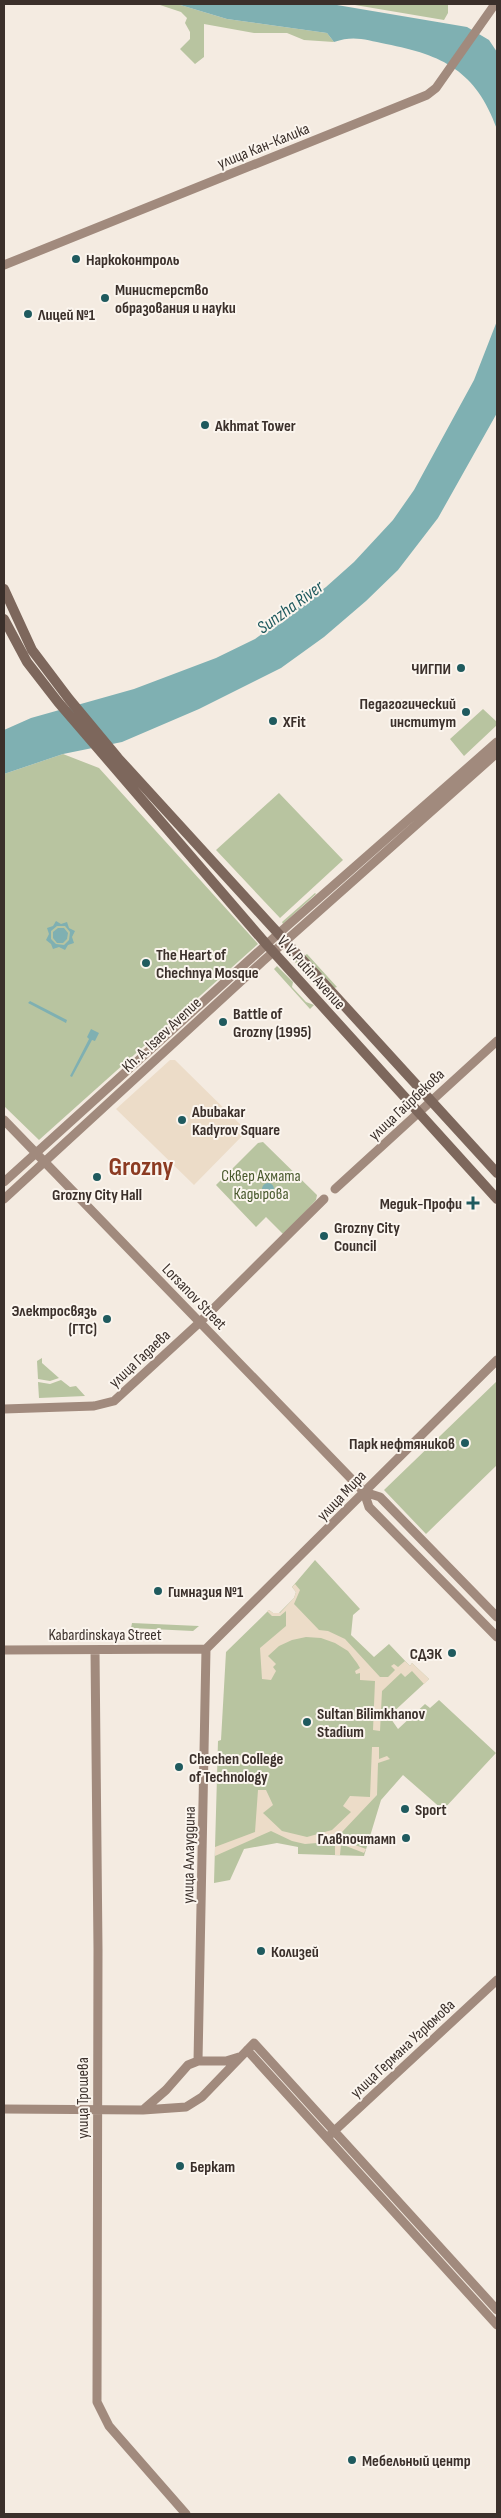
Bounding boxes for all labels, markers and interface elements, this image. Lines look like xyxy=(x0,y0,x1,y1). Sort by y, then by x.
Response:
street label: улица Кан-Калика xyxy=(215,119,312,173)
place label: Наркоконтроль xyxy=(86,251,180,270)
marker: Наркоконтроль xyxy=(70,253,82,265)
place label: Министерство образования и науки xyxy=(115,281,236,318)
marker: Министерство образования и науки xyxy=(99,292,111,304)
place label: Лицей №1 xyxy=(37,306,96,325)
marker: Лицей №1 xyxy=(22,308,34,320)
place label: Akhmat Tower xyxy=(214,417,296,436)
marker: Akhmat Tower xyxy=(199,419,211,431)
water label: Sunzha River xyxy=(253,576,328,638)
place label: ЧИГПИ xyxy=(411,660,451,679)
marker: ЧИГПИ xyxy=(455,662,467,674)
place label: Педагогический институт xyxy=(360,695,456,732)
marker: Педагогический институт xyxy=(460,706,472,718)
place label: XFit xyxy=(282,713,306,732)
marker: XFit xyxy=(267,715,279,727)
street label: V. V. Putin Avenue xyxy=(273,932,349,1014)
place label: The Heart of Chechnya Mosque xyxy=(156,946,259,983)
marker: The Heart of Chechnya Mosque xyxy=(140,957,152,969)
street label: Kh. A. Isaev Avenue xyxy=(118,994,206,1077)
place label: Battle of Grozny (1995) xyxy=(233,1005,311,1042)
marker: Battle of Grozny (1995) xyxy=(217,1016,229,1028)
street label: улица Гайрбекова xyxy=(365,1065,449,1145)
place label: Abubakar Kadyrov Square xyxy=(191,1103,280,1140)
marker: Abubakar Kadyrov Square xyxy=(176,1114,188,1126)
district label: Grozny xyxy=(109,1152,174,1183)
park label: Сквер Ахмата Кадырова xyxy=(221,1167,301,1204)
marker: Grozny City Hall xyxy=(91,1171,103,1183)
place label: Grozny City Hall xyxy=(52,1186,142,1205)
place label: Медик-Профи xyxy=(380,1195,462,1214)
marker: Медик-Профи xyxy=(466,1196,480,1210)
place label: Grozny City Council xyxy=(334,1219,400,1256)
marker: Grozny City Council xyxy=(318,1230,330,1242)
street label: Lorsanov Street xyxy=(158,1260,230,1334)
place label: Электросвязь (ГТС) xyxy=(11,1302,97,1339)
marker: Электросвязь (ГТС) xyxy=(101,1313,113,1325)
street label: улица Гадаева xyxy=(105,1326,175,1392)
place label: Парк нефтяников xyxy=(349,1435,455,1454)
marker: Парк нефтяников xyxy=(459,1437,471,1449)
street label: улица Мира xyxy=(313,1467,371,1525)
place label: Гимназия №1 xyxy=(168,1583,244,1602)
marker: Гимназия №1 xyxy=(152,1585,164,1597)
street label: Kabardinskaya Street xyxy=(48,1626,162,1645)
place label: СДЭК xyxy=(410,1645,442,1664)
marker: СДЭК xyxy=(446,1647,458,1659)
place label: Sultan Bilimkhanov Stadium xyxy=(317,1705,425,1742)
marker: Sultan Bilimkhanov Stadium xyxy=(301,1716,313,1728)
place label: Chechen College of Technology xyxy=(189,1750,284,1787)
marker: Chechen College of Technology xyxy=(173,1761,185,1773)
place label: Sport xyxy=(415,1801,447,1820)
marker: Sport xyxy=(399,1803,411,1815)
street label: улица Аллауддина xyxy=(179,1806,200,1904)
place label: Главпочтамп xyxy=(318,1830,396,1849)
marker: Главпочтамп xyxy=(400,1832,412,1844)
place label: Колизей xyxy=(271,1943,319,1962)
marker: Колизей xyxy=(255,1945,267,1957)
street label: улица Германа Угрюмова xyxy=(347,1996,459,2102)
street label: улица Трошева xyxy=(74,2057,93,2139)
place label: Беркат xyxy=(190,2158,235,2177)
marker: Беркат xyxy=(174,2160,186,2172)
place label: Мебельный центр xyxy=(362,2452,471,2471)
marker: Мебельный центр xyxy=(346,2454,358,2466)

